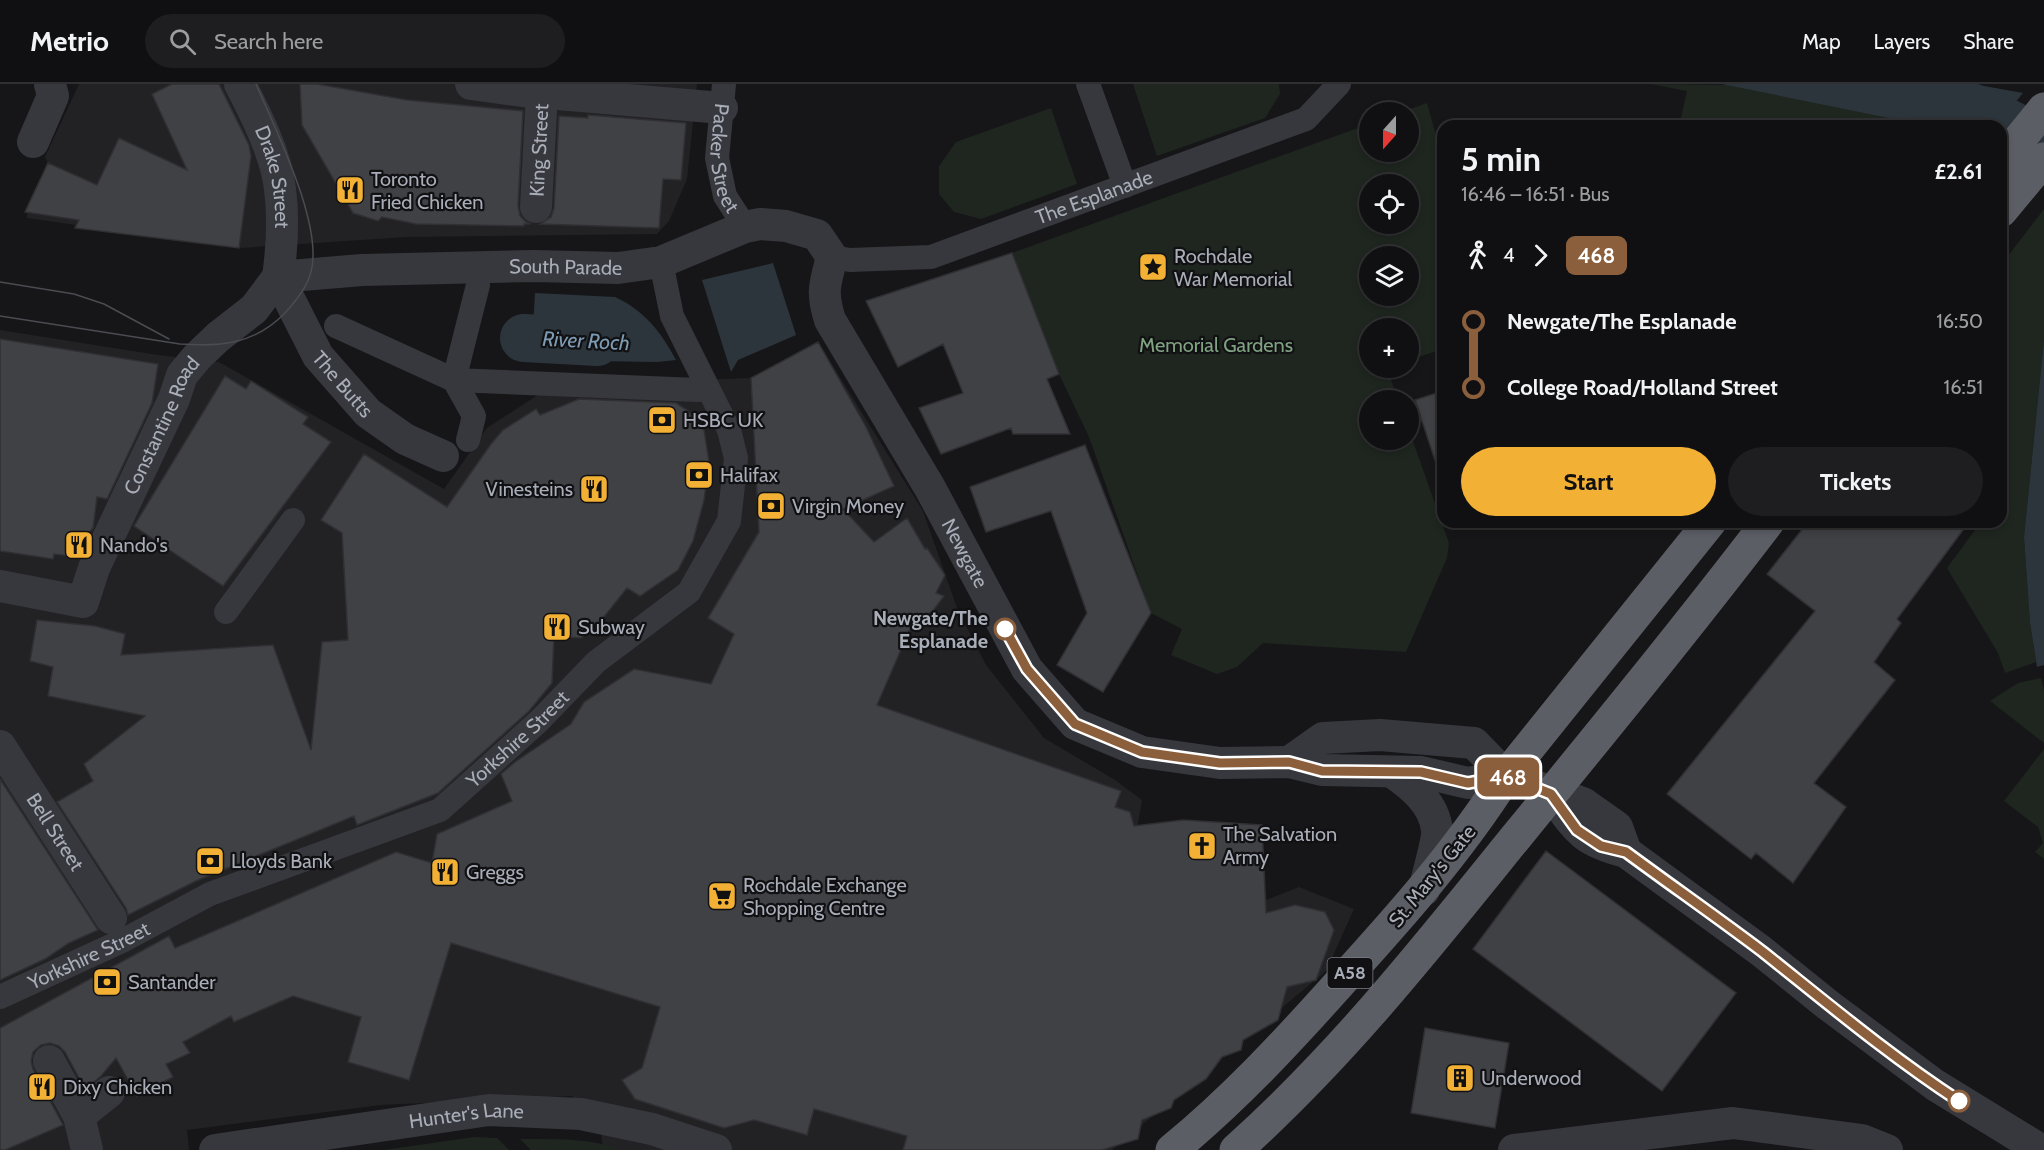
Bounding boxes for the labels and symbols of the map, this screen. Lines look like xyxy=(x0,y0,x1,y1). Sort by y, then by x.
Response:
street label: Packer Street xyxy=(705,102,745,217)
north arrow xyxy=(1359,102,1419,162)
street label: King Street xyxy=(525,103,553,197)
street label: Drake Street xyxy=(250,122,294,229)
street label: The Esplanade xyxy=(1032,165,1156,230)
place label: Toronto Fried Chicken xyxy=(371,167,483,214)
restaurant icon: Toronto Fried Chicken xyxy=(334,174,366,206)
place label: Rochdale War Memorial xyxy=(1174,244,1292,291)
place icon: Rochdale War Memorial xyxy=(1137,251,1169,283)
street label: South Parade xyxy=(509,254,623,280)
water label: River Roch xyxy=(542,326,630,355)
park label: Memorial Gardens xyxy=(1139,333,1293,357)
street label: The Butts xyxy=(307,346,378,422)
street label: Constantine Road xyxy=(118,352,204,498)
bank icon: HSBC UK xyxy=(646,404,678,436)
place label: HSBC UK xyxy=(683,408,764,432)
bank icon: Halifax xyxy=(683,459,715,491)
place label: Halifax xyxy=(720,463,779,487)
restaurant icon: Vinesteins xyxy=(578,473,610,505)
place label: Vinesteins xyxy=(485,477,573,501)
bank icon: Virgin Money xyxy=(755,490,787,522)
place label: Virgin Money xyxy=(792,494,904,518)
street label: Newgate xyxy=(937,515,993,592)
restaurant icon: Nando's xyxy=(63,529,95,561)
place label: Nando's xyxy=(100,533,168,557)
place label: Newgate/The Esplanade xyxy=(873,606,988,653)
restaurant icon: Subway xyxy=(541,611,573,643)
place label: Subway xyxy=(578,615,645,639)
marker: Newgate/The Esplanade xyxy=(994,618,1016,640)
street label: Yorkshire Street xyxy=(460,685,574,793)
line badge: 468 xyxy=(1474,758,1543,796)
street label: Bell Street xyxy=(21,788,89,875)
street label: St. Mary's Gate xyxy=(1383,820,1481,932)
place label: The Salvation Army xyxy=(1223,822,1337,869)
church icon: The Salvation Army xyxy=(1186,830,1218,862)
bank icon: Lloyds Bank xyxy=(194,845,226,877)
place label: Lloyds Bank xyxy=(231,849,332,873)
restaurant icon: Greggs xyxy=(429,856,461,888)
place label: Greggs xyxy=(466,860,524,884)
place label: Rochdale Exchange Shopping Centre xyxy=(743,873,907,920)
supermarket icon: Rochdale Exchange Shopping Centre xyxy=(706,880,738,912)
street label: Yorkshire Street xyxy=(23,916,154,995)
road number: A58 xyxy=(1328,958,1372,988)
bank icon: Santander xyxy=(91,966,123,998)
place label: Santander xyxy=(128,970,216,994)
building icon: Underwood xyxy=(1444,1062,1476,1094)
place label: Underwood xyxy=(1481,1066,1582,1090)
restaurant icon: Dixy Chicken xyxy=(26,1071,58,1103)
place label: Dixy Chicken xyxy=(63,1075,172,1099)
unlabelled marker xyxy=(1948,1090,1970,1112)
street label: Hunter's Lane xyxy=(407,1098,524,1134)

